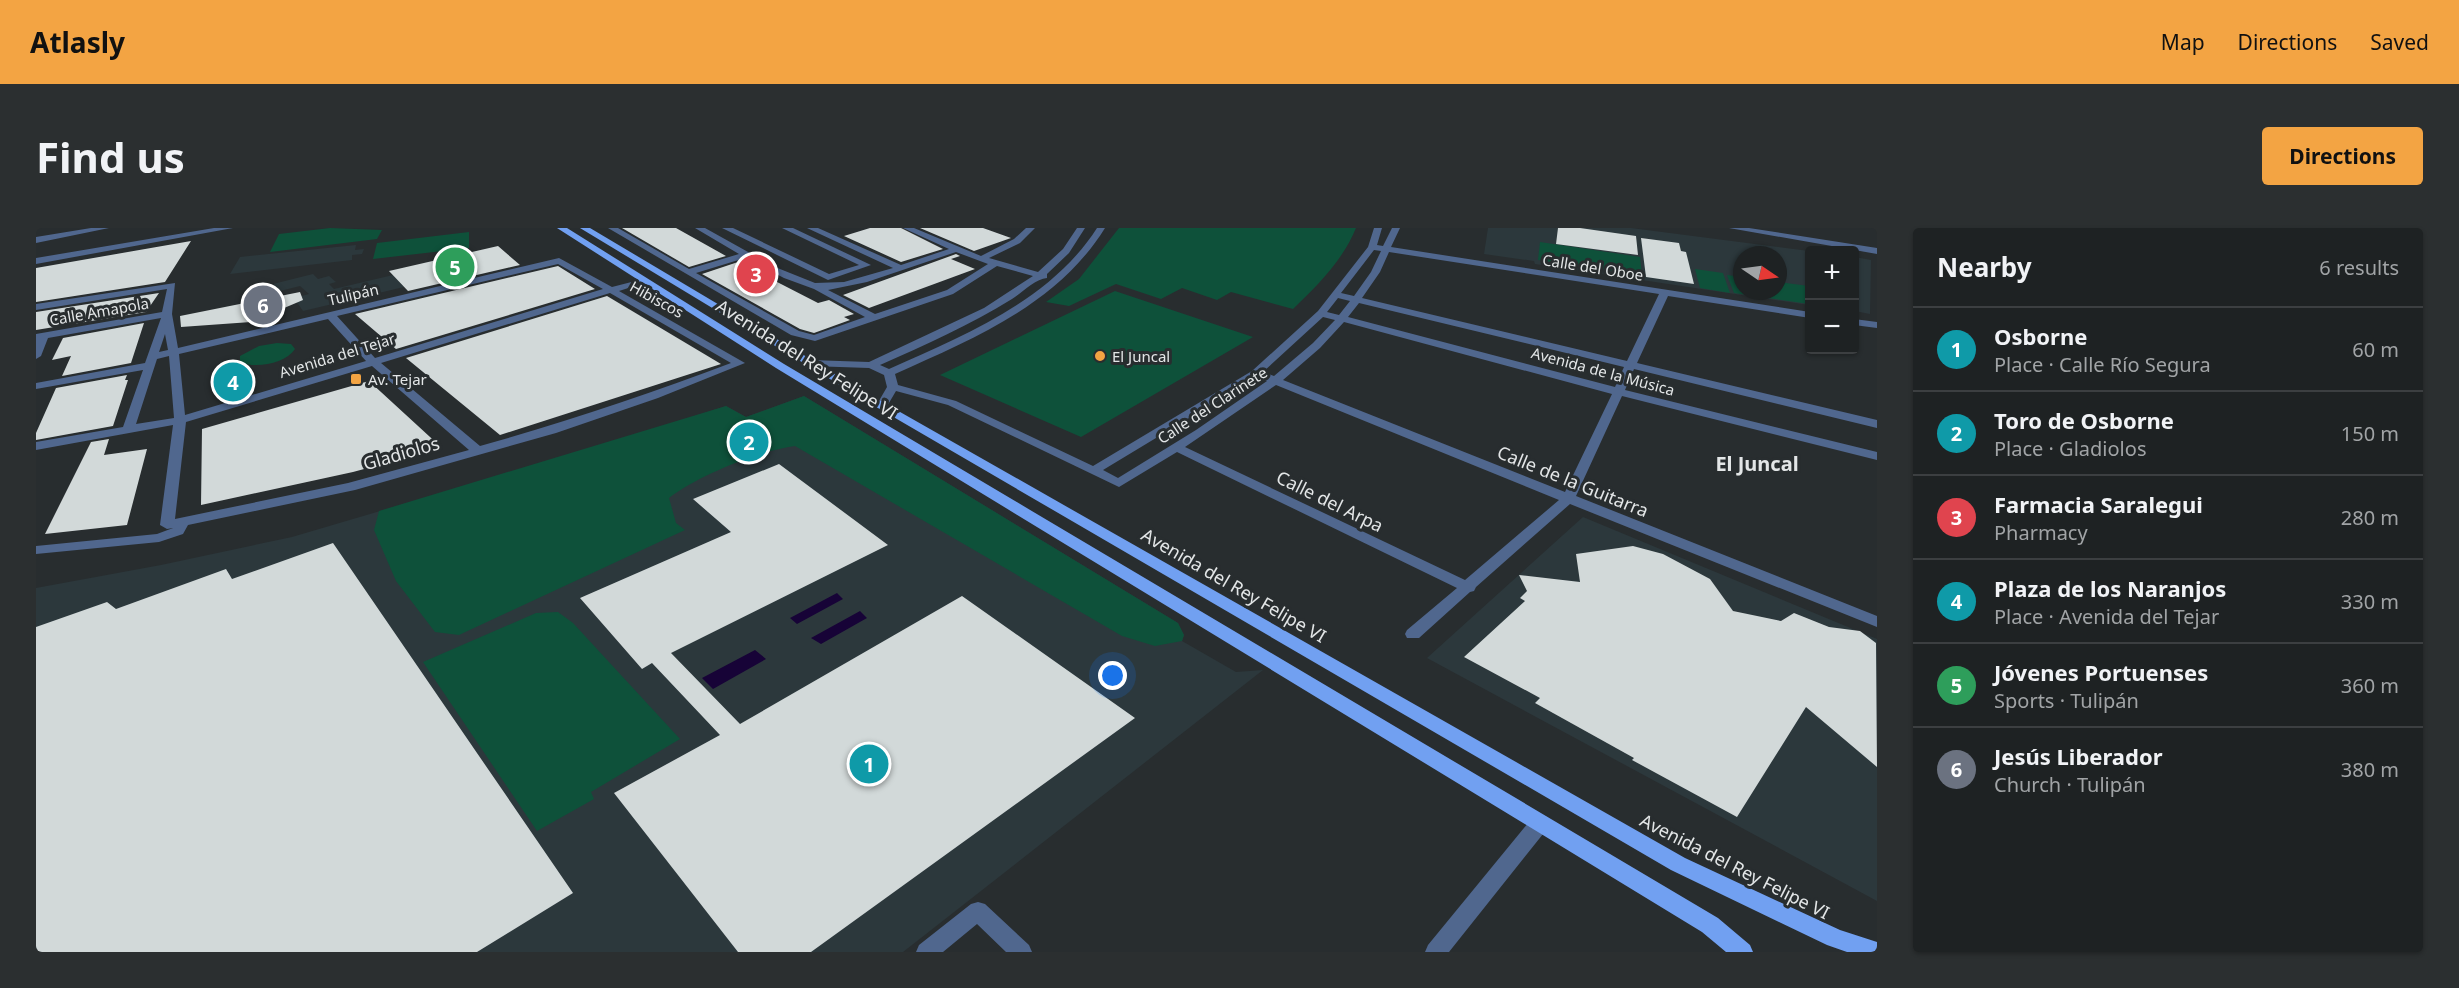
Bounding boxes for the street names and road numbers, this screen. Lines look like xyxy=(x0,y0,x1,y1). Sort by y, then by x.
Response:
street label: Calle del Oboe xyxy=(1541,249,1645,285)
street label: Hibiscos xyxy=(626,276,688,322)
street label: Tulipán xyxy=(326,278,380,310)
street label: Calle Amapola xyxy=(48,292,150,330)
street label: Avenida del Rey Felipe VI xyxy=(712,293,902,425)
street label: Avenida del Tejar xyxy=(277,328,397,382)
street label: Avenida de la Música xyxy=(1529,342,1677,400)
street label: Calle del Clarinete xyxy=(1153,362,1271,448)
street label: Gladiolos xyxy=(360,431,442,475)
street label: Calle de la Guitarra xyxy=(1494,440,1652,522)
street label: Calle del Arpa xyxy=(1272,465,1388,537)
street label: Avenida del Rey Felipe VI xyxy=(1137,522,1331,648)
street label: Avenida del Rey Felipe VI xyxy=(1636,808,1834,924)

